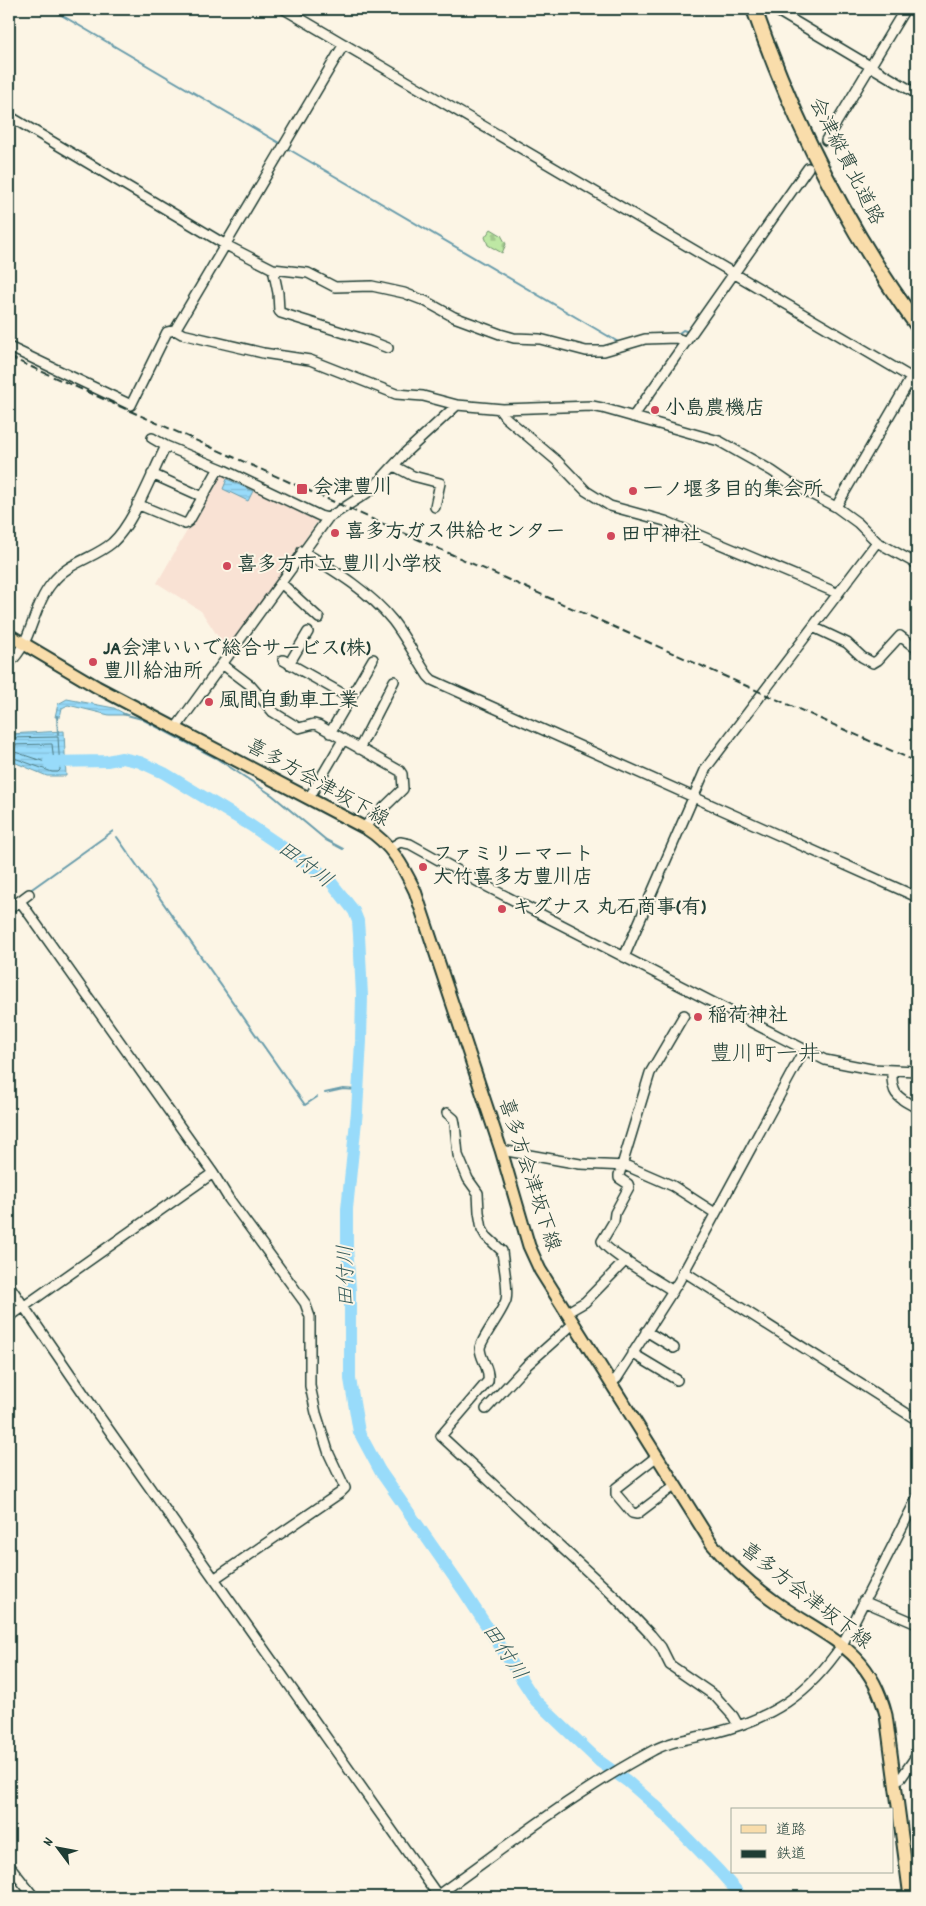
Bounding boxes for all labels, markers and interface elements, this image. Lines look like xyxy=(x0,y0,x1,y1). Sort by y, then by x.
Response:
street label: 会津縦貫北道路 xyxy=(801,93,889,231)
place label: 小島農機店 xyxy=(665,396,765,424)
marker: 小島農機店 xyxy=(649,404,661,416)
place label: 会津豊川 xyxy=(313,475,393,503)
place label: 一ノ堰多目的集会所 xyxy=(643,477,823,505)
marker: 会津豊川 xyxy=(295,482,309,496)
marker: 一ノ堰多目的集会所 xyxy=(627,485,639,497)
place label: 喜多方ガス供給センター xyxy=(345,519,565,547)
place label: 田中神社 xyxy=(621,522,701,550)
marker: 喜多方ガス供給センター xyxy=(329,527,341,539)
marker: 田中神社 xyxy=(605,530,617,542)
place label: 喜多方市立 豊川小学校 xyxy=(237,552,442,580)
marker: 喜多方市立 豊川小学校 xyxy=(221,560,233,572)
place label: JA会津いいで総合サービス(株) 豊川給油所 xyxy=(103,636,371,687)
marker: JA会津いいで総合サービス(株) 豊川給油所 xyxy=(87,656,99,668)
place label: 風間自動車工業 xyxy=(219,688,359,716)
marker: 風間自動車工業 xyxy=(203,696,215,708)
street label: 喜多方会津坂下線 xyxy=(240,733,394,835)
water label: 田付川 xyxy=(270,835,338,897)
place label: ファミリーマート 大竹喜多方豊川店 xyxy=(433,842,594,893)
marker: ファミリーマート 大竹喜多方豊川店 xyxy=(417,861,429,873)
place label: キグナス 丸石商事(有) xyxy=(512,895,706,923)
marker: キグナス 丸石商事(有) xyxy=(496,903,508,915)
place label: 稲荷神社 xyxy=(708,1003,788,1031)
marker: 稲荷神社 xyxy=(692,1011,704,1023)
district label: 豊川町一井 xyxy=(710,1040,820,1071)
street label: 喜多方会津坂下線 xyxy=(490,1095,566,1255)
water label: 田付川 xyxy=(332,1244,364,1308)
street label: 喜多方会津坂下線 xyxy=(733,1537,877,1657)
water label: 田付川 xyxy=(473,1618,533,1688)
legend xyxy=(731,1808,894,1874)
text: 道路 xyxy=(776,1820,806,1842)
north arrow xyxy=(32,1824,82,1874)
text: N xyxy=(38,1834,59,1850)
text: 鉄道 xyxy=(776,1844,806,1866)

